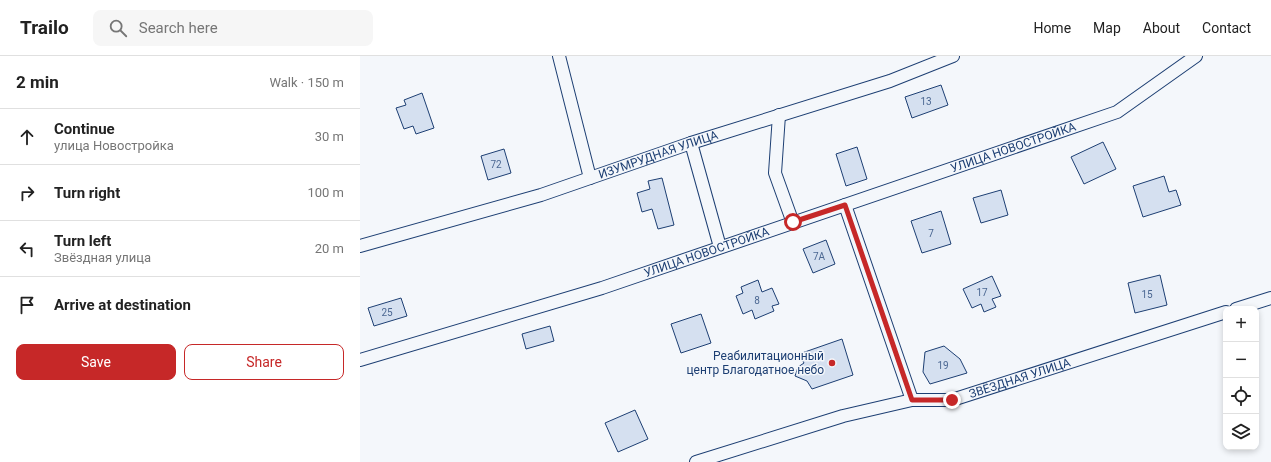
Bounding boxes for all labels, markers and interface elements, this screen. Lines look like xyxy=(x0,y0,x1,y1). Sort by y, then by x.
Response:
search box xyxy=(93,10,373,46)
text: Trailo xyxy=(20,16,69,39)
icon: search xyxy=(107,17,129,39)
text: Search here xyxy=(139,19,218,37)
text: Home xyxy=(1033,20,1071,36)
text: Map xyxy=(1093,20,1121,36)
text: About xyxy=(1143,20,1180,36)
text: Contact xyxy=(1202,20,1251,36)
text: 2 min xyxy=(16,72,59,92)
text: Walk · 150 m xyxy=(269,75,344,90)
house number: 13 xyxy=(920,96,932,107)
text: Continue xyxy=(54,120,115,138)
street label: УЛИЦА НОВОСТРОЙКА xyxy=(949,120,1078,175)
icon: ahead xyxy=(16,126,38,148)
street label: ИЗУМРУДНАЯ УЛИЦА xyxy=(597,128,720,182)
text: 30 m xyxy=(315,129,344,144)
text: улица Новостройка xyxy=(54,138,174,153)
house number: 72 xyxy=(490,159,502,170)
icon: right xyxy=(16,182,38,204)
text: Turn right xyxy=(54,184,120,202)
text: 100 m xyxy=(307,185,344,200)
route start xyxy=(784,213,802,231)
street label: УЛИЦА НОВОСТРОЙКА xyxy=(642,224,771,280)
house number: 7 xyxy=(928,228,934,239)
text: Turn left xyxy=(54,232,111,250)
icon: left xyxy=(16,238,38,260)
text: 20 m xyxy=(315,241,344,256)
text: Звёздная улица xyxy=(54,250,151,265)
house number: 7А xyxy=(813,251,826,262)
house number: 17 xyxy=(976,287,988,298)
house number: 15 xyxy=(1141,289,1153,300)
icon: arrive xyxy=(16,294,38,316)
house number: 8 xyxy=(754,295,760,306)
text: Arrive at destination xyxy=(54,296,191,314)
map controls xyxy=(1223,306,1259,450)
button: + xyxy=(1223,306,1259,342)
house number: 25 xyxy=(381,307,393,318)
button: − xyxy=(1223,342,1259,378)
button: Save xyxy=(16,344,176,380)
button: Share xyxy=(184,344,344,380)
place label: Реабилитационный центр Благодатное небо xyxy=(686,349,824,377)
street label: ЗВЁЗДНАЯ УЛИЦА xyxy=(967,355,1072,401)
marker: Реабилитационный центр Благодатное небо xyxy=(827,358,837,368)
house number: 19 xyxy=(937,360,949,371)
button: locate xyxy=(1223,378,1259,414)
route end xyxy=(943,391,961,409)
button: layers xyxy=(1223,414,1259,450)

